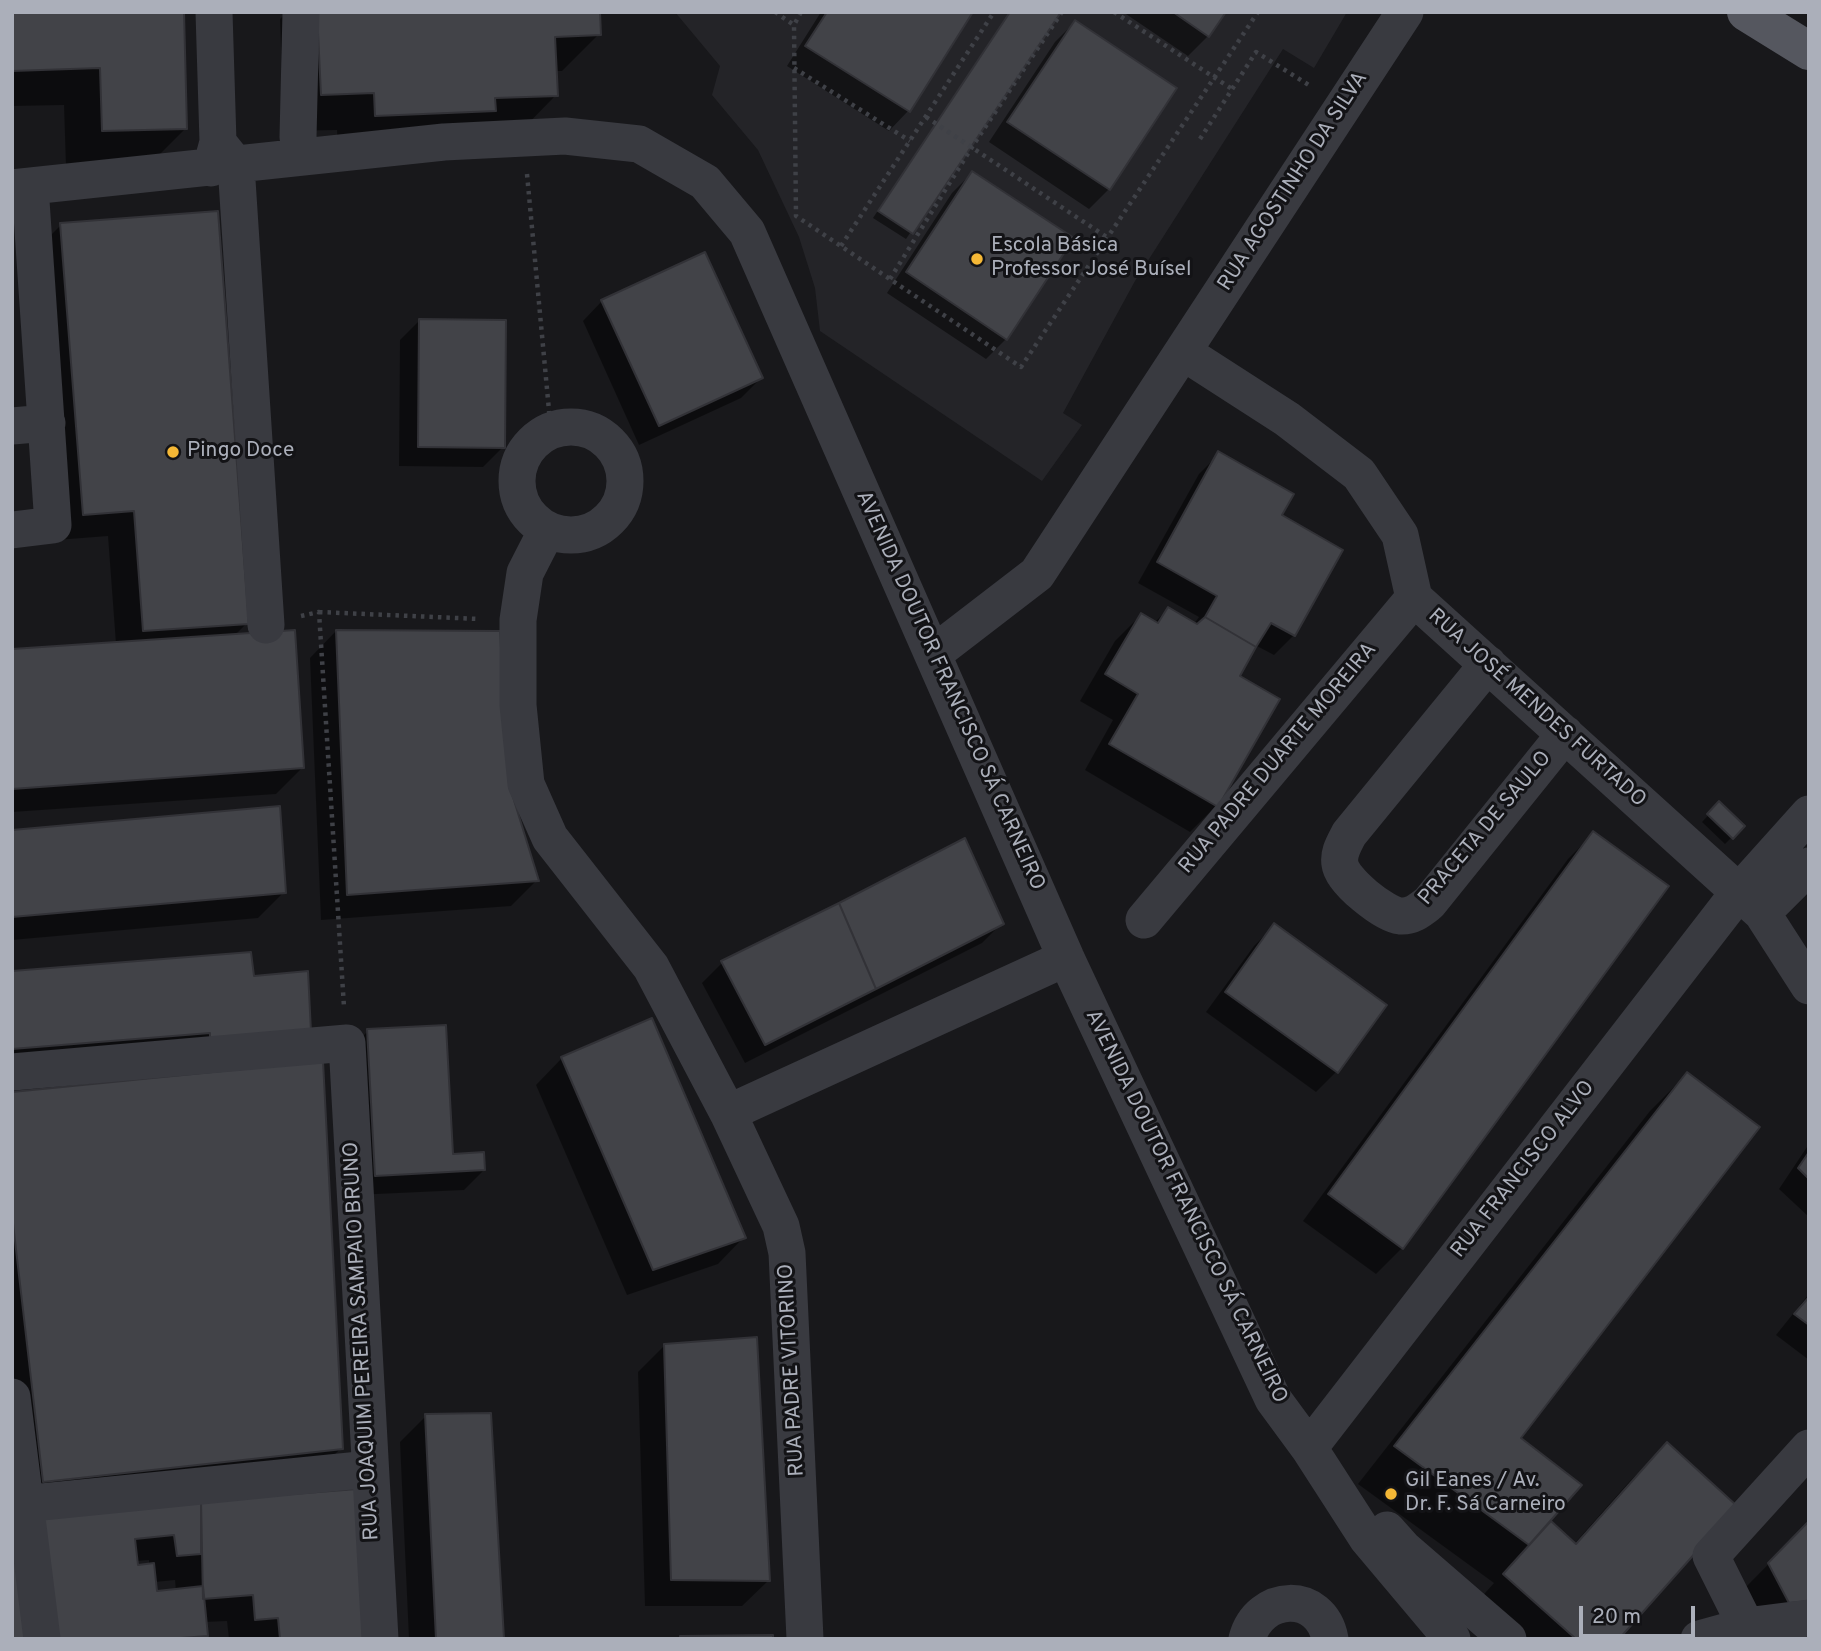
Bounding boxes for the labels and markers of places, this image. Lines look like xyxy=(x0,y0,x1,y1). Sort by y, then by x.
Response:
place label: Escola Básica Professor José Buísel xyxy=(991,234,1191,284)
marker: Escola Básica Professor José Buísel xyxy=(969,251,985,267)
place label: Pingo Doce xyxy=(187,439,294,465)
marker: Pingo Doce xyxy=(165,444,181,460)
place label: Gil Eanes / Av. Dr. F. Sá Carneiro xyxy=(1405,1469,1566,1519)
marker: Gil Eanes / Av. Dr. F. Sá Carneiro xyxy=(1383,1486,1399,1502)

